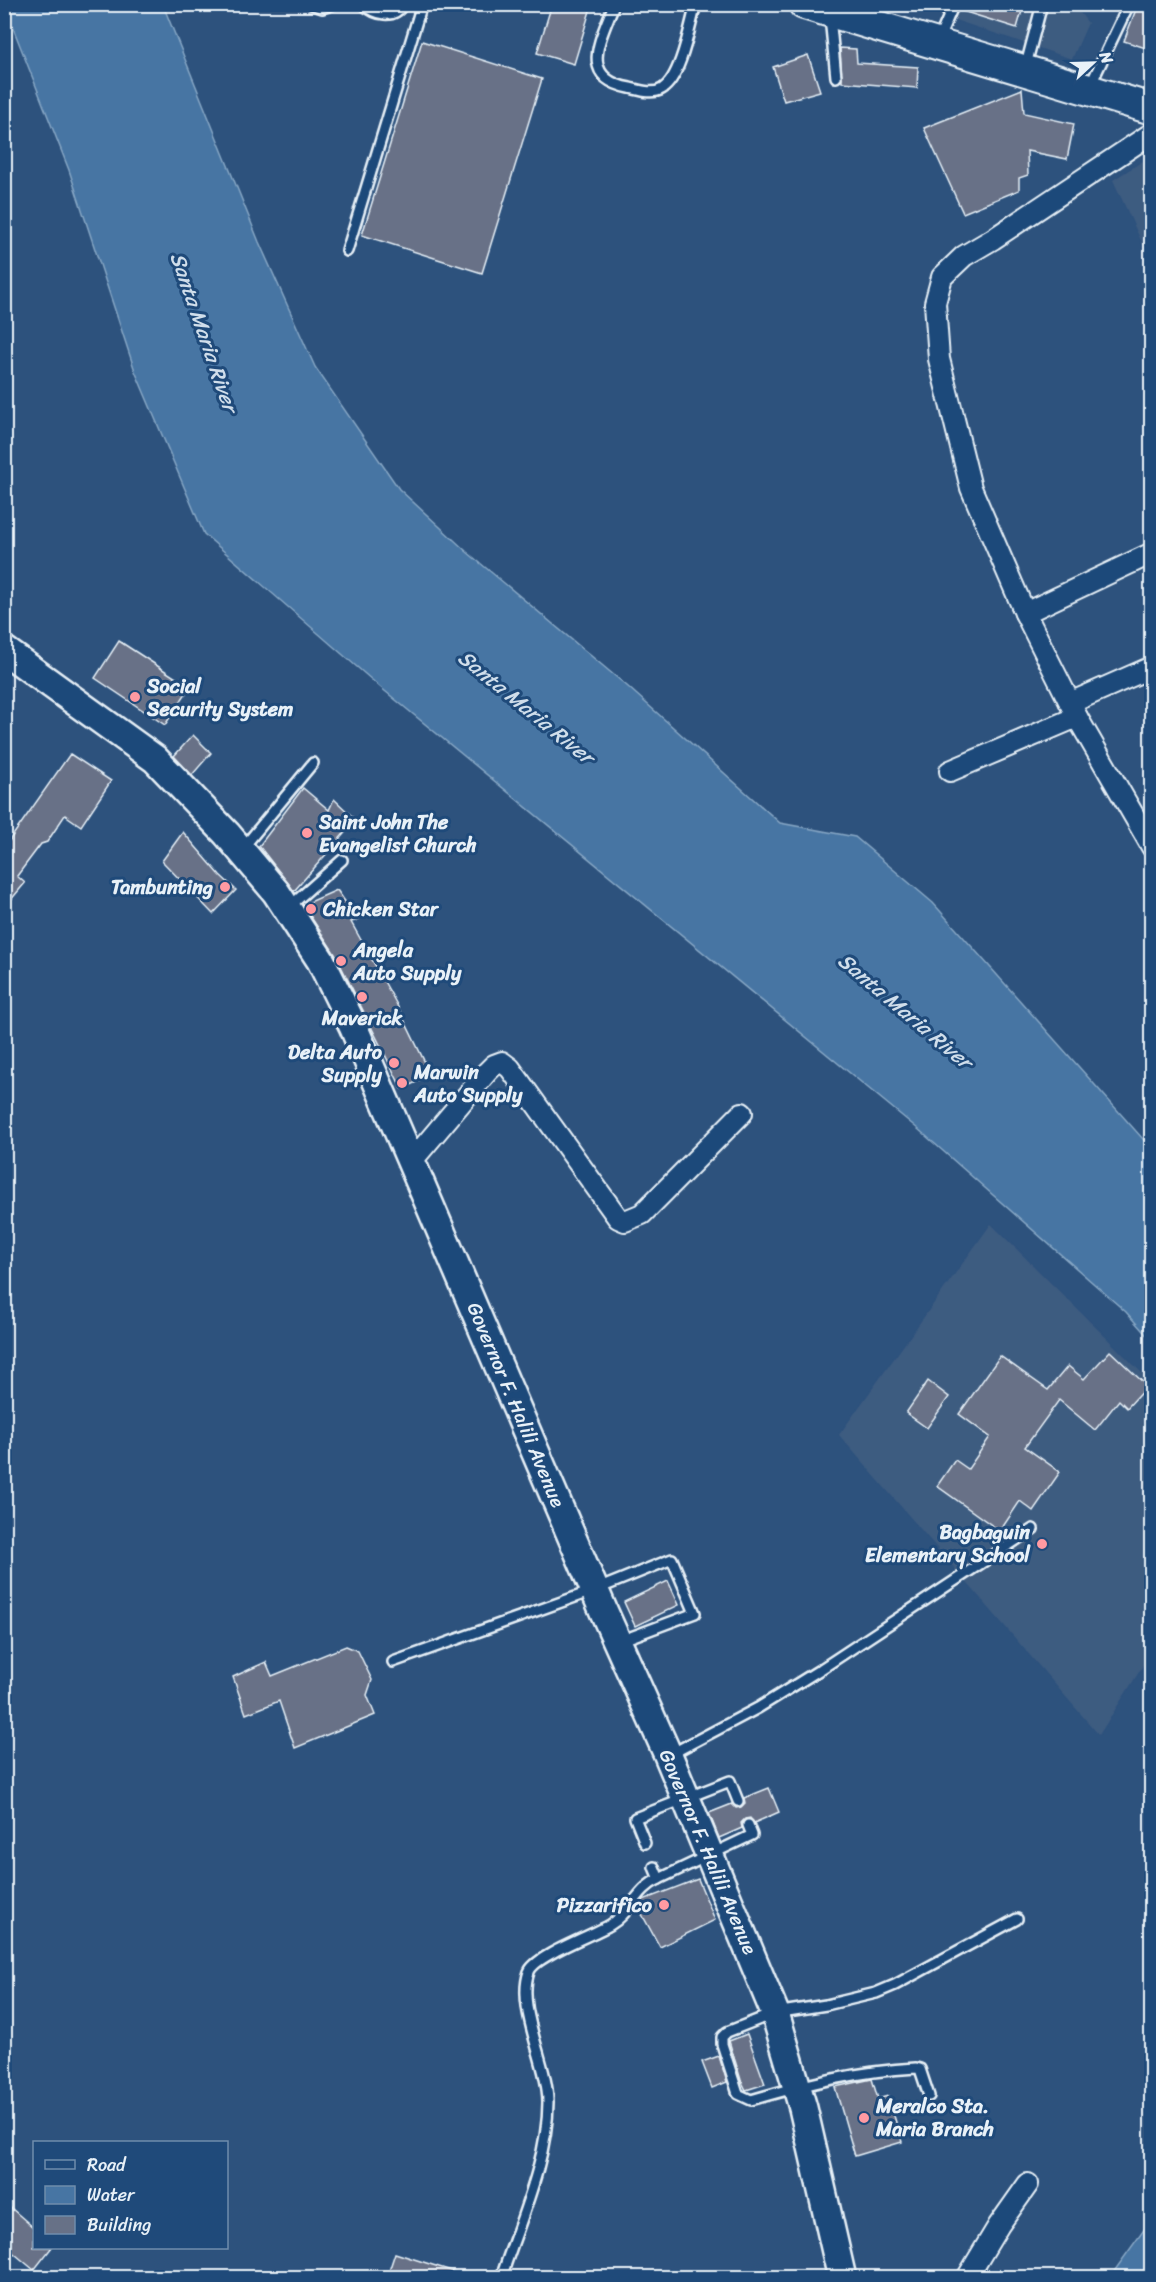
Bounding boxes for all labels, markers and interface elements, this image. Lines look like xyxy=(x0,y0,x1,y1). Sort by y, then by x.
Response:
north arrow xyxy=(1063,33,1123,93)
text: N xyxy=(1091,46,1122,69)
water label: Santa Maria River xyxy=(159,247,251,421)
water label: Santa Maria River xyxy=(449,640,606,777)
place label: Social Security System xyxy=(146,669,293,727)
marker: Social Security System xyxy=(128,690,142,704)
place label: Saint John The Evangelist Church xyxy=(318,805,477,863)
marker: Saint John The Evangelist Church xyxy=(300,826,314,840)
place label: Tambunting xyxy=(111,870,213,905)
marker: Tambunting xyxy=(218,880,232,894)
place label: Chicken Star xyxy=(322,892,440,927)
marker: Chicken Star xyxy=(304,902,318,916)
place label: Angela Auto Supply xyxy=(352,933,462,991)
water label: Santa Maria River xyxy=(829,943,984,1082)
marker: Angela Auto Supply xyxy=(334,954,348,968)
marker: Maverick xyxy=(355,990,369,1004)
place label: Maverick xyxy=(321,1001,404,1036)
place label: Delta Auto Supply xyxy=(288,1035,383,1093)
place label: Marwin Auto Supply xyxy=(413,1055,523,1113)
marker: Delta Auto Supply xyxy=(387,1056,401,1070)
marker: Marwin Auto Supply xyxy=(395,1076,409,1090)
street label: Governor F. Halili Avenue xyxy=(457,1297,575,1514)
place label: Bagbaguin Elementary School xyxy=(865,1515,1031,1573)
marker: Bagbaguin Elementary School xyxy=(1035,1537,1049,1551)
street label: Governor F. Halili Avenue xyxy=(649,1744,767,1961)
place label: Pizzarifico xyxy=(557,1888,653,1923)
marker: Pizzarifico xyxy=(657,1898,671,1912)
place label: Meralco Sta. Maria Branch xyxy=(875,2089,994,2147)
marker: Meralco Sta. Maria Branch xyxy=(857,2111,871,2125)
legend xyxy=(33,2141,228,2249)
text: Road xyxy=(87,2149,127,2181)
text: Water xyxy=(87,2179,136,2211)
text: Building xyxy=(87,2209,151,2241)

